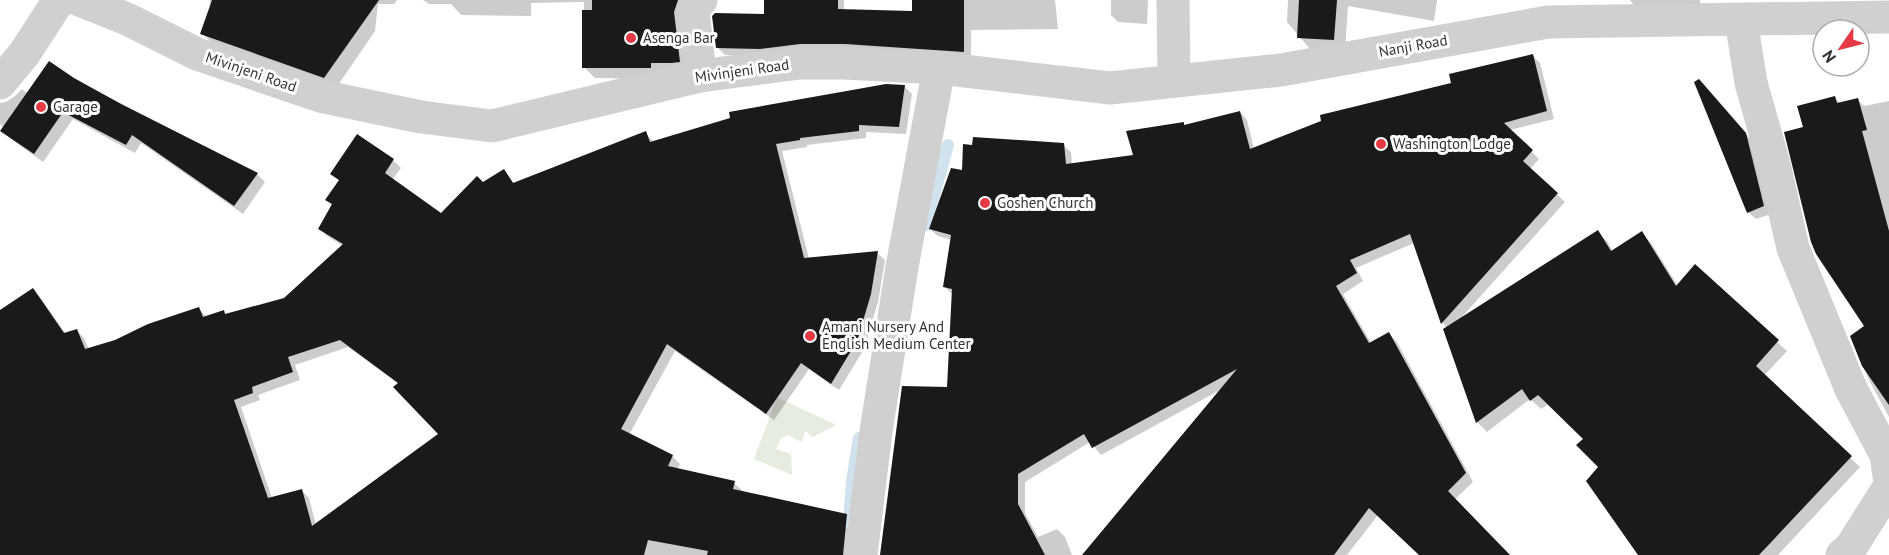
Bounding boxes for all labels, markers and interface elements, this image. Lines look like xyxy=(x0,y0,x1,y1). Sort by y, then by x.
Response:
north arrow xyxy=(1811,18,1871,78)
place label: Asenga Bar xyxy=(643,28,715,47)
street label: Nanji Road xyxy=(1377,30,1449,61)
marker: Asenga Bar xyxy=(624,31,638,45)
street label: Mivinjeni Road xyxy=(203,47,299,96)
text: N xyxy=(1818,47,1840,67)
street label: Mivinjeni Road xyxy=(694,54,790,87)
place label: Garage xyxy=(53,97,98,116)
marker: Garage xyxy=(34,100,48,114)
place label: Washington Lodge xyxy=(1393,134,1511,153)
marker: Washington Lodge xyxy=(1374,137,1388,151)
place label: Goshen Church xyxy=(997,193,1094,212)
marker: Goshen Church xyxy=(978,196,992,210)
place label: Amani Nursery And English Medium Center xyxy=(822,317,971,353)
marker: Amani Nursery And English Medium Center xyxy=(803,329,817,343)

